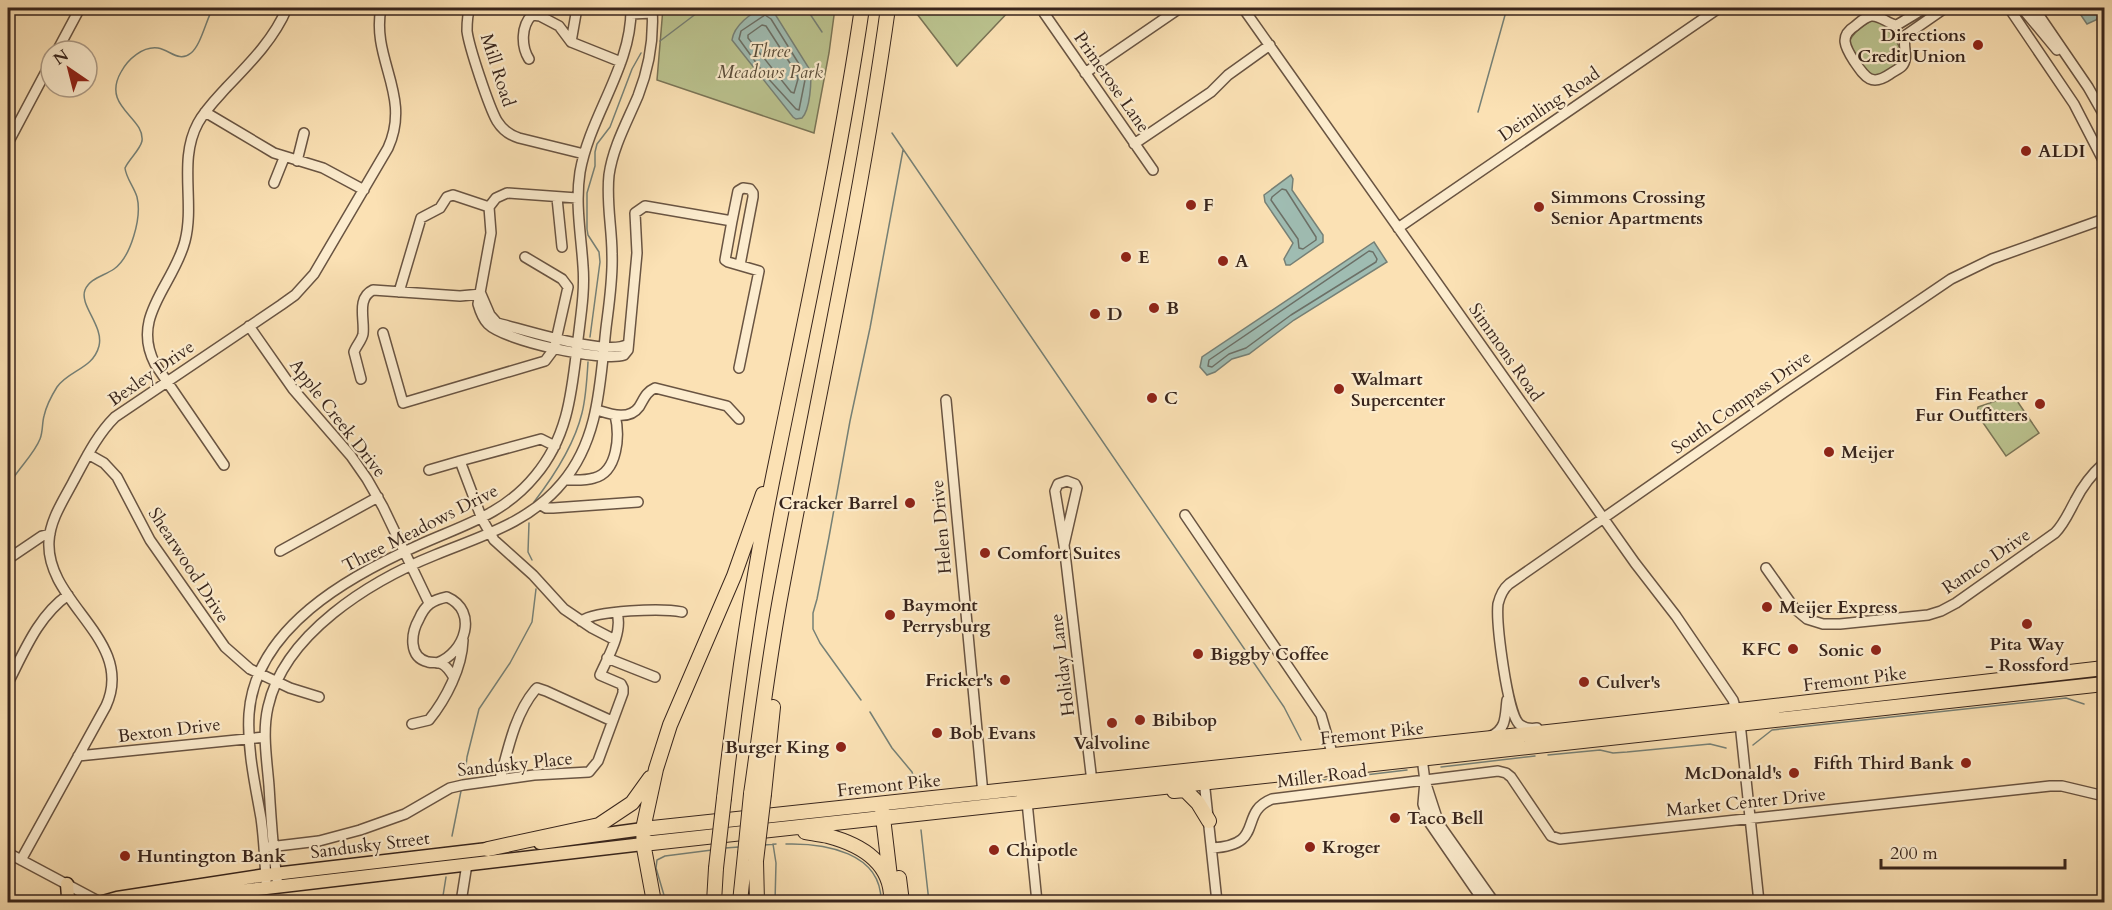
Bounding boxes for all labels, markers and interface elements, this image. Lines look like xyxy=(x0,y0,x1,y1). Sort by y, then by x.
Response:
place label: Directions Credit Union xyxy=(1857,23,1966,69)
street label: Primerose Lane xyxy=(1067,27,1156,138)
street label: Mill Road xyxy=(474,30,521,110)
marker: Directions Credit Union xyxy=(1971,38,1985,52)
north arrow xyxy=(39,39,99,99)
park label: Three Meadows Park xyxy=(717,39,823,85)
text: N xyxy=(49,44,73,71)
street label: Deimling Road xyxy=(1494,61,1605,148)
place label: ALDI xyxy=(2038,139,2085,164)
marker: ALDI xyxy=(2019,144,2033,158)
place label: Simmons Crossing Senior Apartments xyxy=(1551,185,1705,231)
place label: F xyxy=(1203,193,1214,218)
marker: F xyxy=(1184,198,1198,212)
marker: Simmons Crossing Senior Apartments xyxy=(1532,200,1546,214)
place label: E xyxy=(1138,245,1150,270)
place label: A xyxy=(1235,249,1249,274)
marker: E xyxy=(1119,250,1133,264)
marker: A xyxy=(1216,254,1230,268)
place label: B xyxy=(1166,296,1179,321)
street label: Simmons Road xyxy=(1462,298,1549,407)
marker: B xyxy=(1147,301,1161,315)
place label: D xyxy=(1107,302,1122,327)
marker: D xyxy=(1088,307,1102,321)
street label: Bexley Drive xyxy=(103,334,199,412)
street label: South Compass Drive xyxy=(1666,345,1816,460)
street label: Apple Creek Drive xyxy=(283,354,392,483)
place label: Walmart Supercenter xyxy=(1350,367,1446,413)
marker: Walmart Supercenter xyxy=(1332,382,1346,396)
place label: Fin Feather Fur Outfitters xyxy=(1915,382,2029,428)
place label: C xyxy=(1164,386,1178,411)
marker: C xyxy=(1145,391,1159,405)
marker: Fin Feather Fur Outfitters xyxy=(2033,397,2047,411)
place label: Meijer xyxy=(1841,440,1895,465)
marker: Meijer xyxy=(1822,445,1836,459)
street label: Three Meadows Drive xyxy=(338,478,502,579)
street label: Helen Drive xyxy=(925,479,958,575)
place label: Cracker Barrel xyxy=(778,491,898,516)
marker: Cracker Barrel xyxy=(903,496,917,510)
street label: Shearwood Drive xyxy=(142,503,235,628)
street label: Ramco Drive xyxy=(1937,523,2035,600)
place label: Comfort Suites xyxy=(997,541,1121,566)
marker: Comfort Suites xyxy=(978,546,992,560)
place label: Baymont Perrysburg xyxy=(902,593,991,639)
place label: Meijer Express xyxy=(1779,595,1898,620)
marker: Meijer Express xyxy=(1760,600,1774,614)
marker: Baymont Perrysburg xyxy=(883,608,897,622)
street label: Holiday Lane xyxy=(1044,612,1081,718)
marker: Pita Way - Rossford xyxy=(2020,617,2034,631)
place label: Pita Way - Rossford xyxy=(1985,632,2070,678)
place label: KFC xyxy=(1742,637,1781,662)
place label: Sonic xyxy=(1819,638,1864,663)
place label: Biggby Coffee xyxy=(1210,642,1329,667)
marker: KFC xyxy=(1786,642,1800,656)
marker: Sonic xyxy=(1869,643,1883,657)
marker: Biggby Coffee xyxy=(1191,647,1205,661)
street label: Fremont Pike xyxy=(1802,661,1908,698)
place label: Fricker's xyxy=(925,668,993,693)
place label: Culver's xyxy=(1596,670,1660,695)
marker: Fricker's xyxy=(998,673,1012,687)
marker: Culver's xyxy=(1577,675,1591,689)
place label: Bibibop xyxy=(1152,708,1217,733)
street label: Bexton Drive xyxy=(116,712,222,749)
marker: Bibibop xyxy=(1133,713,1147,727)
marker: Valvoline xyxy=(1105,716,1119,730)
street label: Fremont Pike xyxy=(1319,716,1425,751)
place label: Bob Evans xyxy=(949,721,1036,746)
marker: Bob Evans xyxy=(930,726,944,740)
place label: Valvoline xyxy=(1074,731,1151,756)
place label: Burger King xyxy=(725,735,829,760)
marker: Burger King xyxy=(834,740,848,754)
street label: Sandusky Place xyxy=(456,746,574,783)
place label: Fifth Third Bank xyxy=(1813,751,1955,776)
marker: Fifth Third Bank xyxy=(1959,756,1973,770)
street label: Miller Road xyxy=(1276,759,1369,794)
place label: McDonald's xyxy=(1685,761,1782,786)
marker: McDonald's xyxy=(1787,766,1801,780)
street label: Fremont Pike xyxy=(836,768,942,803)
street label: Market Center Drive xyxy=(1665,782,1827,823)
place label: Taco Bell xyxy=(1407,806,1484,831)
marker: Taco Bell xyxy=(1388,811,1402,825)
street label: Sandusky Street xyxy=(309,826,431,865)
scale bar xyxy=(1881,832,2066,870)
place label: Kroger xyxy=(1322,835,1381,860)
place label: Chipotle xyxy=(1006,838,1078,863)
marker: Kroger xyxy=(1303,840,1317,854)
text: 200 m xyxy=(1890,841,1938,866)
marker: Chipotle xyxy=(987,843,1001,857)
place label: Huntington Bank xyxy=(137,844,287,869)
marker: Huntington Bank xyxy=(118,849,132,863)

